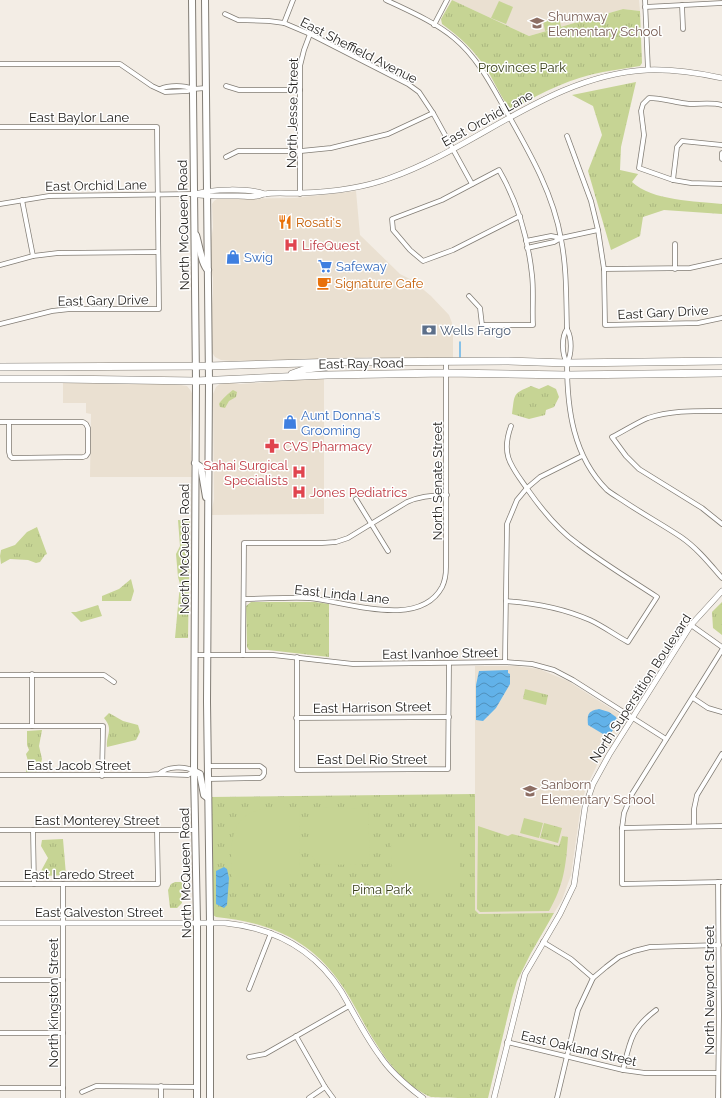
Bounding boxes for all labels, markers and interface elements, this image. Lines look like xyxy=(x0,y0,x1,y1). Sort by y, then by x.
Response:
place label: Shumway Elementary School xyxy=(548,9,662,39)
street label: East Sheffield Avenue xyxy=(298,14,420,87)
school or university icon: Shumway Elementary School xyxy=(529,15,545,31)
street label: North Jesse Street xyxy=(284,57,301,168)
park label: Provinces Park xyxy=(478,60,566,75)
street label: East Orchid Lane xyxy=(439,87,536,150)
street label: East Baylor Lane xyxy=(29,110,129,125)
street label: North McQueen Road xyxy=(175,160,192,290)
street label: East Orchid Lane xyxy=(45,177,147,194)
restaurant icon: Rosati's xyxy=(277,214,293,230)
place label: Rosati's xyxy=(296,215,341,230)
hospital icon: LifeQuest xyxy=(283,237,299,253)
place label: LifeQuest xyxy=(302,238,360,253)
shop icon: Swig xyxy=(225,249,241,265)
place label: Swig xyxy=(244,250,273,265)
supermarket icon: Safeway xyxy=(317,258,333,274)
place label: Safeway xyxy=(336,259,387,274)
cafe icon: Signature Cafe xyxy=(316,275,332,291)
place label: Signature Cafe xyxy=(335,276,424,291)
street label: East Gary Drive xyxy=(57,292,149,309)
street label: East Gary Drive xyxy=(617,303,709,322)
bank icon: Wells Fargo xyxy=(421,322,437,338)
place label: Wells Fargo xyxy=(440,323,511,338)
street label: East Ray Road xyxy=(318,355,404,372)
place label: Aunt Donna's Grooming xyxy=(301,408,380,438)
shop icon: Aunt Donna's Grooming xyxy=(282,414,298,430)
street label: North Senate Street xyxy=(430,421,445,540)
pharmacy icon: CVS Pharmacy xyxy=(264,438,280,454)
place label: CVS Pharmacy xyxy=(283,439,372,454)
place label: Sahai Surgical Specialists xyxy=(204,458,288,488)
hospital icon: Sahai Surgical Specialists xyxy=(291,464,307,480)
street label: North McQueen Road xyxy=(177,484,192,614)
hospital icon: Jones Pediatrics xyxy=(291,484,307,500)
place label: Jones Pediatrics xyxy=(310,485,407,500)
street label: East Linda Lane xyxy=(294,582,390,607)
street label: North Superstition Boulevard xyxy=(587,611,694,765)
street label: East Ivanhoe Street xyxy=(382,645,499,662)
street label: East Harrison Street xyxy=(313,699,432,716)
street label: East Del Rio Street xyxy=(317,752,428,767)
street label: East Jacob Street xyxy=(27,758,132,773)
place label: Sanborn Elementary School xyxy=(541,777,655,807)
school or university icon: Sanborn Elementary School xyxy=(522,783,538,799)
street label: North McQueen Road xyxy=(177,808,194,938)
street label: East Monterey Street xyxy=(34,813,160,828)
street label: East Laredo Street xyxy=(24,867,135,882)
park label: Pima Park xyxy=(352,882,412,897)
street label: East Galveston Street xyxy=(35,905,164,920)
street label: North Newport Street xyxy=(702,925,717,1055)
street label: North Kingston Street xyxy=(46,938,61,1068)
street label: East Oakland Street xyxy=(520,1028,639,1069)

